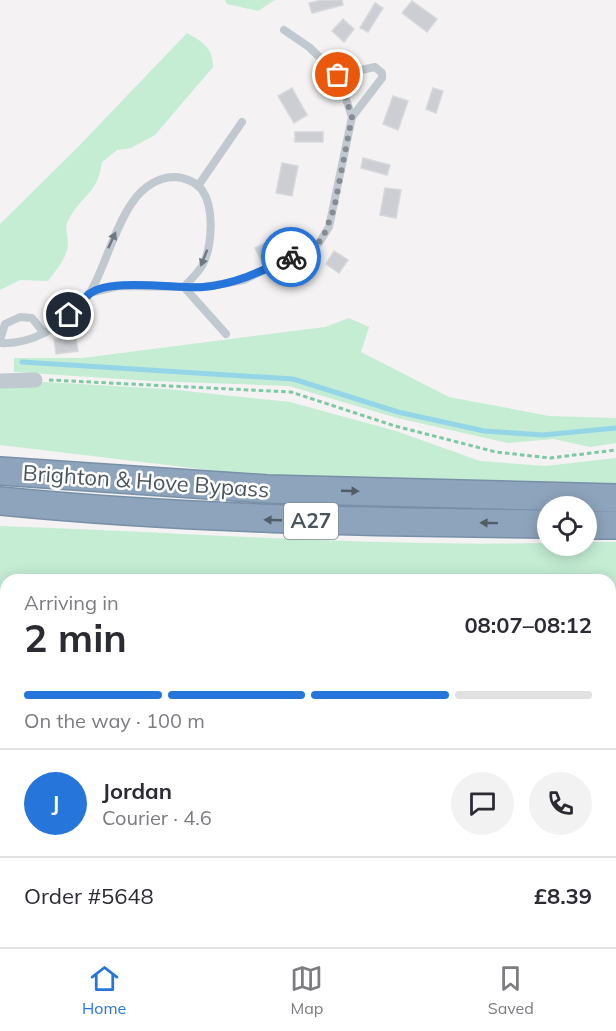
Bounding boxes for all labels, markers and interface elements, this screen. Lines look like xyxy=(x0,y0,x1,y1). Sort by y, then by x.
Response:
pin xyxy=(312,49,363,100)
icon: bag xyxy=(321,58,354,91)
courier xyxy=(261,227,321,287)
one-way arrow xyxy=(108,231,117,248)
icon: bike xyxy=(275,241,308,274)
one-way arrow xyxy=(199,250,209,268)
pin xyxy=(43,289,94,340)
icon: home xyxy=(52,298,85,331)
street label: Brighton & Hove Bypass xyxy=(22,458,270,504)
one-way arrow xyxy=(340,486,359,496)
map controls xyxy=(537,496,597,556)
button: locate xyxy=(537,496,597,556)
road number: A27 xyxy=(284,503,338,539)
one-way arrow xyxy=(264,516,283,525)
one-way arrow xyxy=(480,519,499,528)
text: Arriving in xyxy=(24,590,119,615)
text: 08:07–08:12 xyxy=(464,611,592,639)
text: 2 min xyxy=(24,613,127,662)
text: On the way · 100 m xyxy=(24,708,205,733)
button: chat xyxy=(451,772,514,835)
button: phone xyxy=(529,772,592,835)
text: Jordan xyxy=(102,777,172,805)
text: J xyxy=(52,789,59,817)
text: Courier · 4.6 xyxy=(102,805,212,830)
text: Order #5648 xyxy=(24,882,154,910)
text: £8.39 xyxy=(534,882,592,910)
tab: Home xyxy=(82,962,126,1018)
tab: Map xyxy=(290,962,323,1018)
tab: Saved xyxy=(488,962,534,1018)

